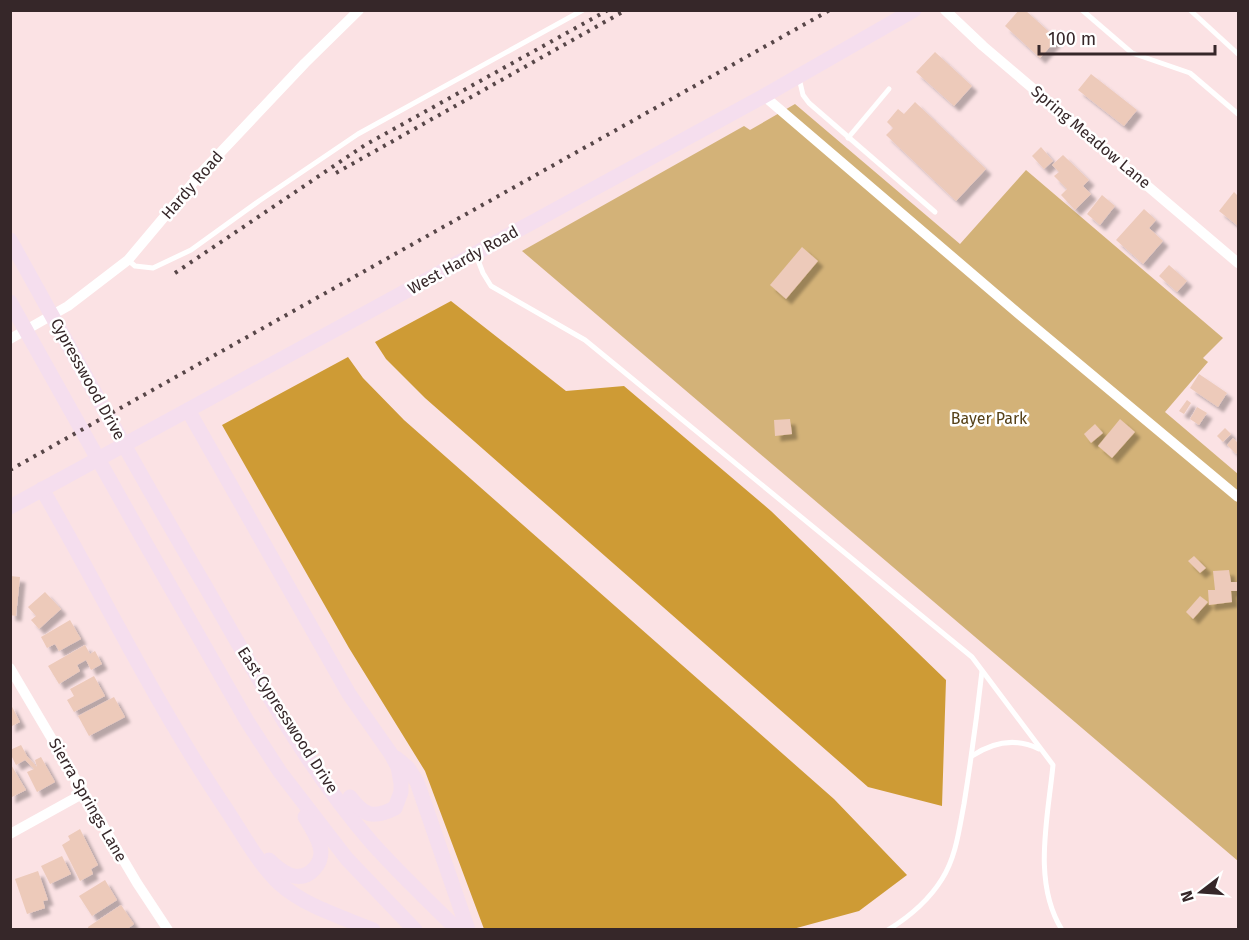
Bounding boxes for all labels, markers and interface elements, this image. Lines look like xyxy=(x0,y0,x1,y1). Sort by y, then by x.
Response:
scale bar xyxy=(1039,18,1214,56)
text: 100 m xyxy=(1048,28,1096,50)
street label: Spring Meadow Lane xyxy=(1028,82,1154,192)
street label: Hardy Road xyxy=(157,147,227,223)
street label: West Hardy Road xyxy=(405,222,521,298)
street label: Cypresswood Drive xyxy=(47,315,129,443)
park label: Bayer Park xyxy=(951,409,1028,428)
street label: East Cypresswood Drive xyxy=(234,643,342,797)
street label: Sierra Springs Lane xyxy=(45,735,131,865)
north arrow xyxy=(1171,862,1231,922)
text: N xyxy=(1176,888,1198,904)

